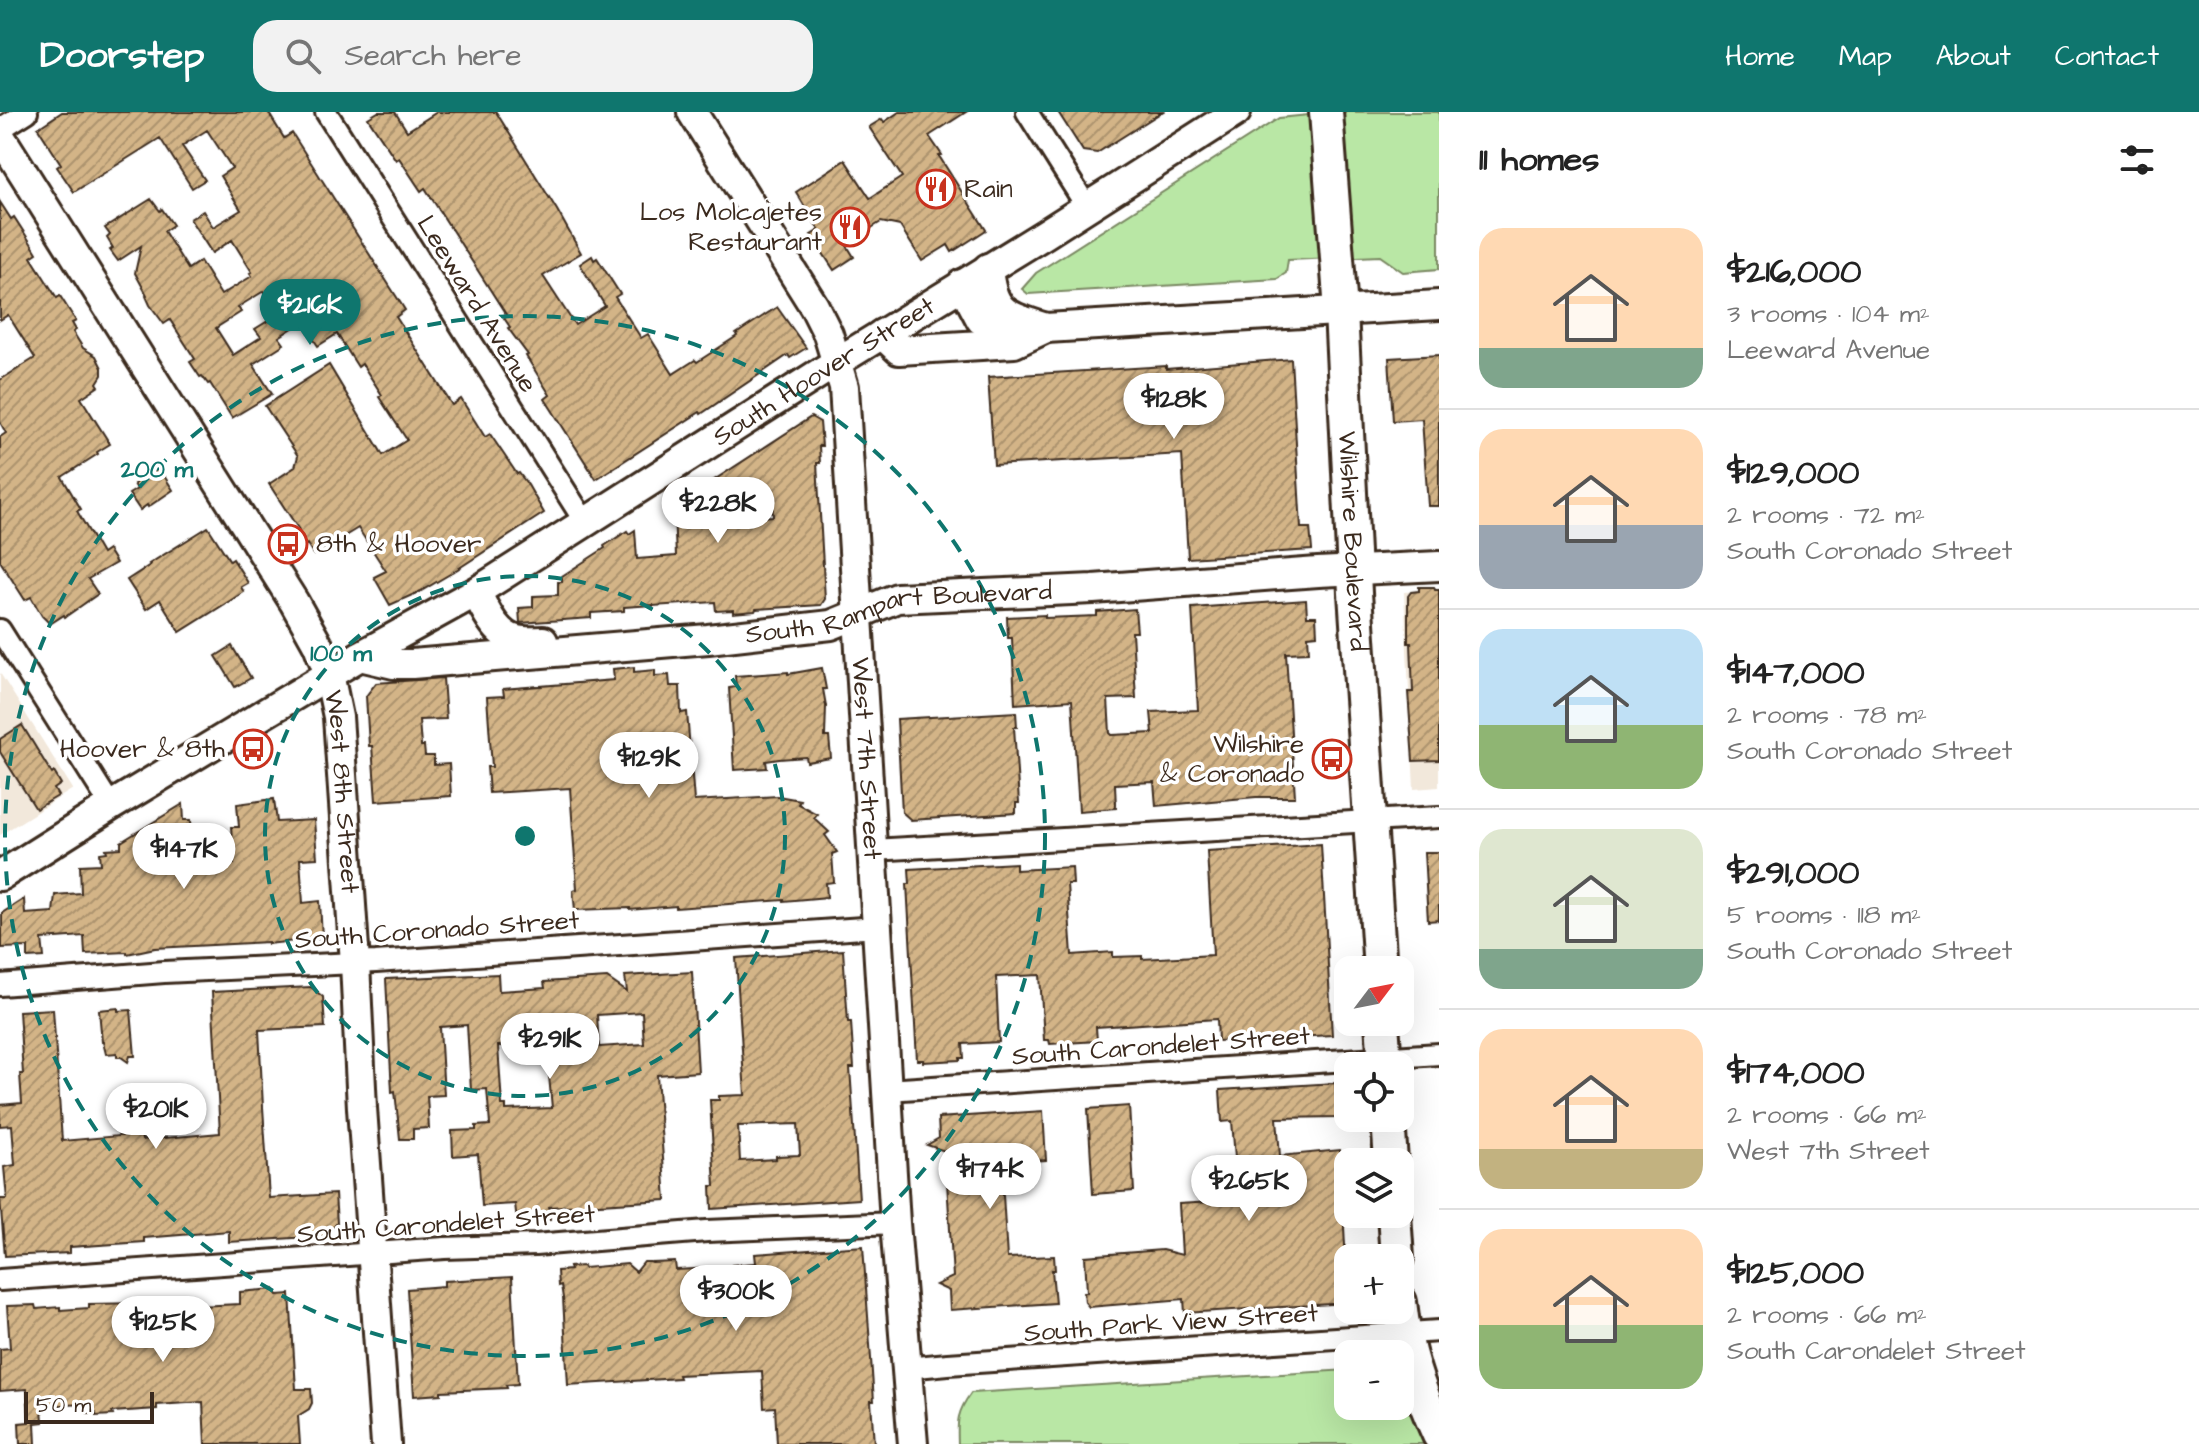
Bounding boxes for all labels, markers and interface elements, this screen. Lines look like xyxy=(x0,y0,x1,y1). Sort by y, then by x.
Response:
search box xyxy=(253,20,813,92)
text: Doorstep xyxy=(40,30,205,82)
icon: search xyxy=(281,34,325,78)
text: Search here xyxy=(345,35,522,77)
text: Home xyxy=(1725,37,1795,76)
text: Map xyxy=(1839,37,1892,76)
text: About xyxy=(1936,37,2011,76)
text: Contact xyxy=(2055,37,2159,76)
text: 11 homes xyxy=(1479,136,1599,184)
icon: filters xyxy=(2115,138,2159,182)
restaurant icon: Rain xyxy=(915,168,957,210)
place label: Rain xyxy=(964,171,1013,207)
place label: Los Molcajetes Restaurant xyxy=(640,194,822,260)
restaurant icon: Los Molcajetes Restaurant xyxy=(829,206,871,248)
street label: Leeward Avenue xyxy=(408,208,546,400)
text: $216,000 xyxy=(1727,248,1861,296)
icon: home xyxy=(1543,260,1639,356)
pin: $216K xyxy=(254,279,366,347)
text: $216K xyxy=(278,287,342,323)
street label: South Hoover Street xyxy=(706,288,942,455)
text: 3 rooms · 104 m² xyxy=(1727,296,1930,332)
text: Leeward Avenue xyxy=(1727,332,1930,368)
pin: $128K xyxy=(1118,373,1230,441)
text: $128K xyxy=(1141,381,1207,417)
street label: Wilshire Boulevard xyxy=(1329,430,1377,652)
text: $129,000 xyxy=(1727,449,1859,497)
text: 200 m xyxy=(120,453,193,487)
icon: home xyxy=(1543,461,1639,557)
pin: $228K xyxy=(662,477,774,545)
text: $228K xyxy=(680,485,756,521)
text: 2 rooms · 72 m² xyxy=(1727,497,1925,533)
bus stop icon: 8th & Hoover xyxy=(267,523,309,565)
place label: 8th & Hoover xyxy=(316,526,481,562)
text: South Coronado Street xyxy=(1727,533,2012,569)
street label: South Rampart Boulevard xyxy=(744,573,1053,653)
text: 100 m xyxy=(310,637,372,671)
text: $147,000 xyxy=(1727,649,1865,697)
street label: West 7th Street xyxy=(843,656,891,861)
icon: home xyxy=(1543,661,1639,757)
street label: West 8th Street xyxy=(315,687,368,895)
text: 2 rooms · 78 m² xyxy=(1727,697,1927,733)
place label: Wilshire & Coronado xyxy=(1160,726,1304,792)
bus stop icon: Hoover & 8th xyxy=(232,728,274,770)
place label: Hoover & 8th xyxy=(60,731,225,767)
pin: $129K xyxy=(593,732,705,800)
text: South Coronado Street xyxy=(1727,733,2012,769)
bus stop icon: Wilshire & Coronado xyxy=(1311,738,1353,780)
text: $129K xyxy=(617,740,681,776)
centre of rings xyxy=(511,822,539,850)
pin: $147K xyxy=(128,823,240,891)
text: $147K xyxy=(150,831,218,867)
text: $291,000 xyxy=(1727,849,1859,897)
icon: home xyxy=(1543,861,1639,957)
text: 5 rooms · 118 m² xyxy=(1727,897,1921,933)
street label: South Coronado Street xyxy=(294,902,581,958)
text: South Coronado Street xyxy=(1727,933,2012,969)
north arrow xyxy=(1334,956,1414,1036)
map controls xyxy=(1334,956,1414,1420)
pin: $291K xyxy=(494,1013,606,1081)
street label: South Carondelet Street xyxy=(1011,1018,1312,1074)
text: $291K xyxy=(518,1021,582,1057)
text: $174,000 xyxy=(1727,1049,1865,1097)
button: locate xyxy=(1334,1052,1414,1132)
icon: home xyxy=(1543,1061,1639,1157)
pin: $201K xyxy=(100,1083,212,1151)
text: $201K xyxy=(124,1091,188,1127)
text: 2 rooms · 66 m² xyxy=(1727,1097,1927,1133)
text: West 7th Street xyxy=(1727,1133,1930,1169)
pin: $174K xyxy=(934,1143,1046,1211)
button: layers xyxy=(1334,1148,1414,1228)
text: $174K xyxy=(956,1151,1024,1187)
pin: $265K xyxy=(1193,1155,1305,1223)
text: $265K xyxy=(1209,1163,1289,1199)
street label: South Carondelet Street xyxy=(296,1196,597,1252)
button: + xyxy=(1334,1244,1414,1324)
text: $125,000 xyxy=(1727,1249,1864,1297)
icon: home xyxy=(1543,1261,1639,1357)
pin: $300K xyxy=(680,1265,792,1333)
text: $300K xyxy=(698,1273,774,1309)
street label: South Park View Street xyxy=(1023,1295,1320,1351)
pin: $125K xyxy=(107,1296,219,1364)
text: 2 rooms · 66 m² xyxy=(1727,1297,1927,1333)
text: $125K xyxy=(130,1304,196,1340)
text: South Carondelet Street xyxy=(1727,1333,2026,1369)
button: − xyxy=(1334,1340,1414,1420)
scale bar xyxy=(24,1388,154,1424)
text: 50 m xyxy=(36,1390,91,1421)

